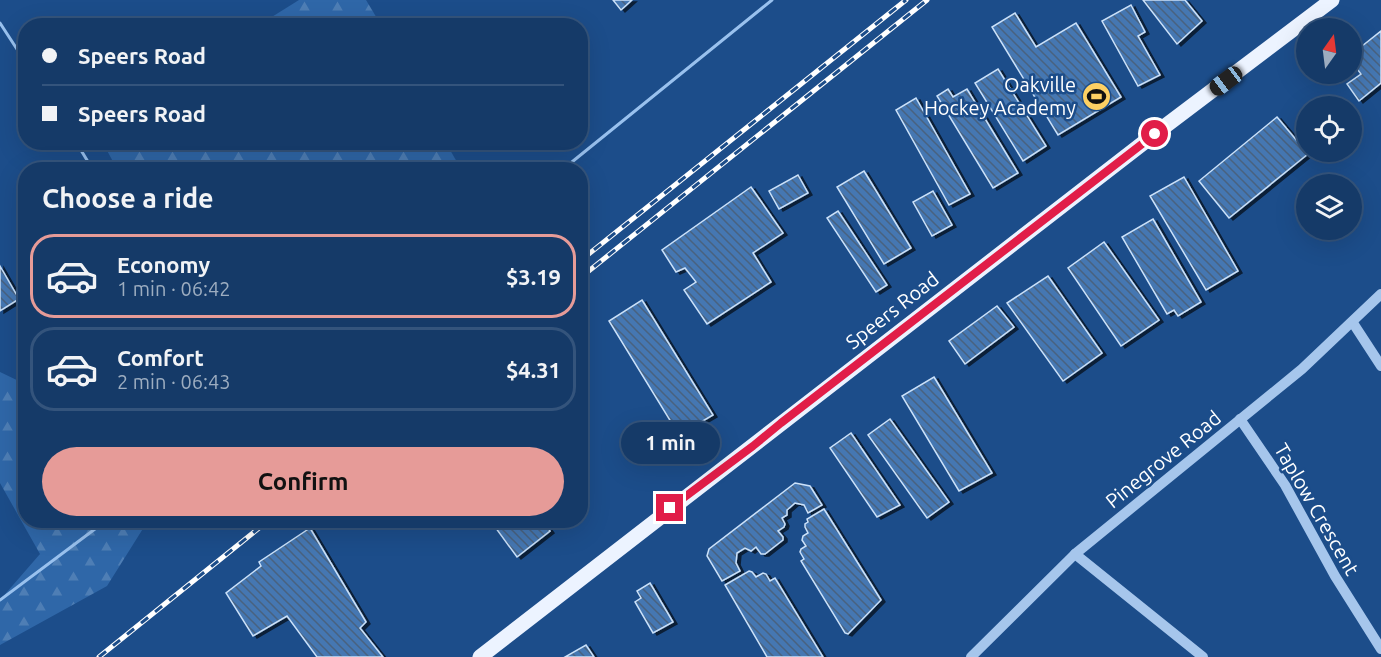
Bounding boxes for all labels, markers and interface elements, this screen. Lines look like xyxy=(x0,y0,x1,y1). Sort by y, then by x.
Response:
north arrow xyxy=(1296,18,1362,84)
map controls xyxy=(1296,18,1362,240)
text: Speers Road xyxy=(78,43,206,68)
car xyxy=(1206,63,1246,99)
place label: Oakville Hockey Academy xyxy=(924,73,1076,119)
sports icon: Oakville Hockey Academy xyxy=(1081,80,1113,112)
button: locate xyxy=(1296,96,1362,162)
text: Speers Road xyxy=(78,101,206,126)
route start xyxy=(1141,120,1168,147)
button: layers xyxy=(1296,174,1362,240)
text: Choose a ride xyxy=(42,183,214,213)
icon: car xyxy=(45,249,99,303)
text: Economy xyxy=(117,252,210,277)
text: $3.19 xyxy=(506,264,561,289)
street label: Speers Road xyxy=(841,267,943,353)
text: 1 min · 06:42 xyxy=(117,277,231,300)
icon: car xyxy=(45,342,99,396)
text: Comfort xyxy=(117,345,204,370)
text: $4.31 xyxy=(506,357,561,382)
text: 2 min · 06:43 xyxy=(117,370,231,393)
street label: Pinegrove Road xyxy=(1101,406,1225,512)
callout: 1 min xyxy=(620,421,720,463)
text: 1 min xyxy=(645,431,696,454)
street label: Taplow Crescent xyxy=(1270,439,1364,579)
button: Confirm xyxy=(42,447,564,516)
route end xyxy=(656,494,683,521)

